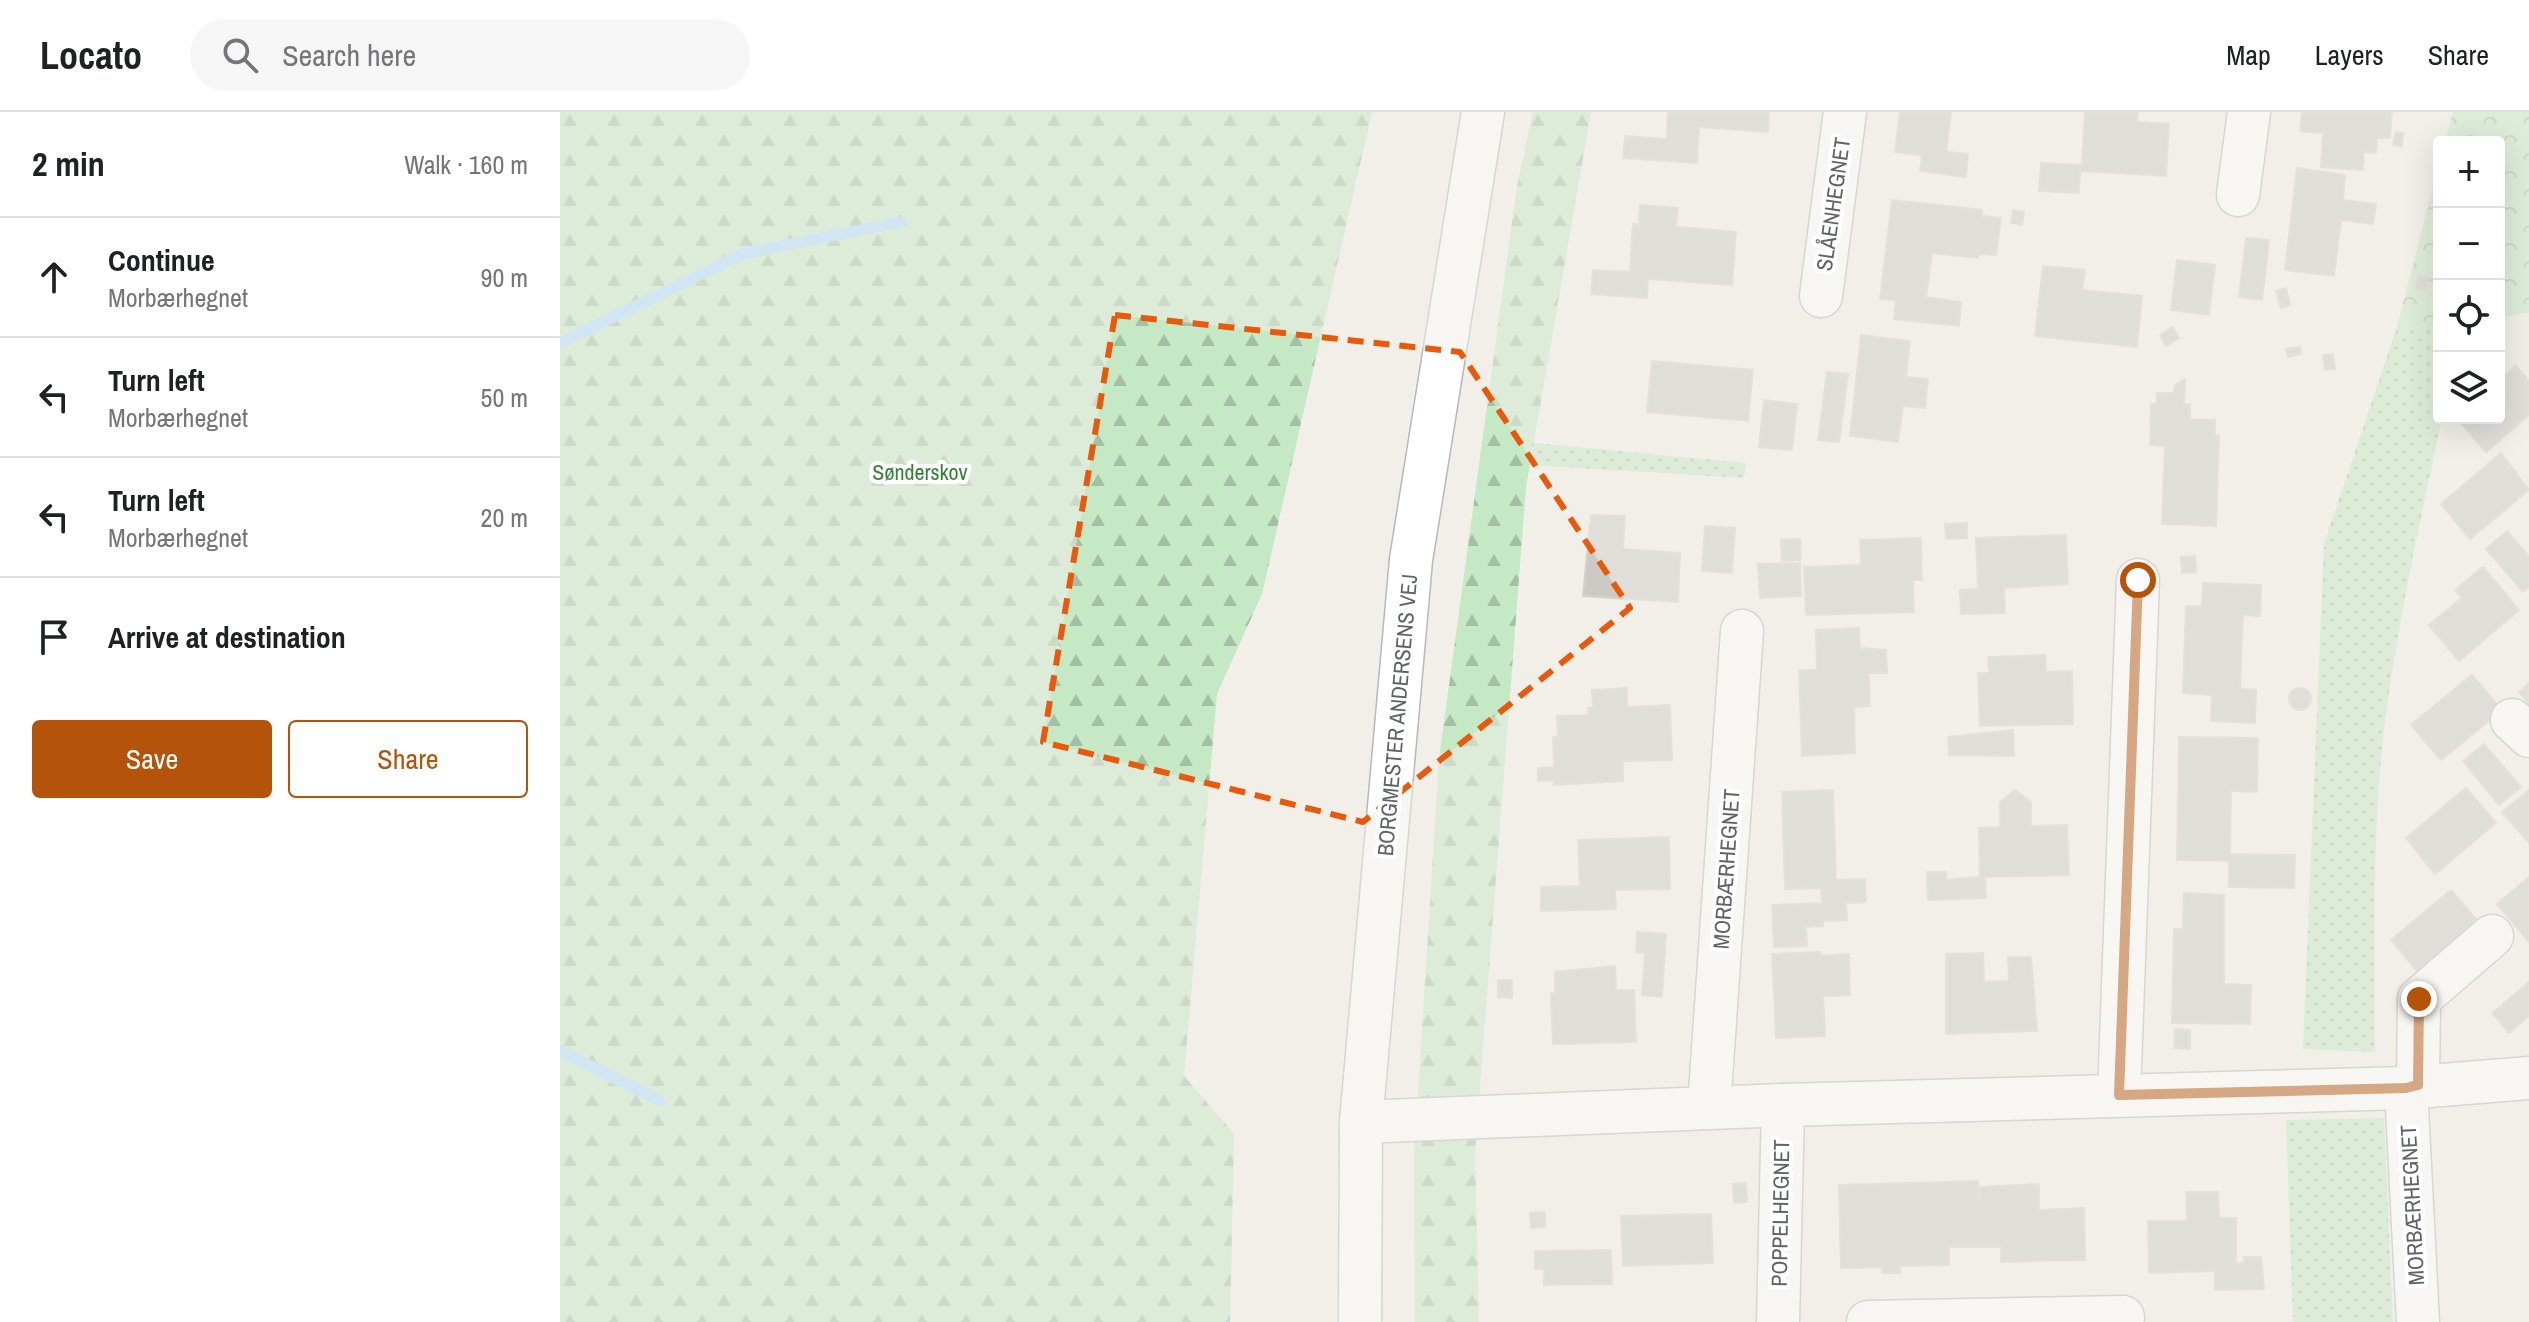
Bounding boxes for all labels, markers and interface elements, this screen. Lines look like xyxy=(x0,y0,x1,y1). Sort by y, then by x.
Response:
search box xyxy=(190,19,750,91)
text: Locato xyxy=(40,30,142,81)
icon: search xyxy=(218,33,262,77)
text: Search here xyxy=(282,35,416,75)
text: Map xyxy=(2226,36,2271,74)
text: Layers xyxy=(2315,36,2384,74)
text: Share xyxy=(2428,36,2489,74)
street label: SLÅENHEGNET xyxy=(1809,135,1857,273)
map controls xyxy=(2433,136,2505,424)
button: + xyxy=(2433,136,2505,208)
text: 2 min xyxy=(32,141,105,187)
text: Walk · 160 m xyxy=(404,147,528,182)
button: − xyxy=(2433,208,2505,280)
text: Continue xyxy=(108,240,215,280)
icon: ahead xyxy=(32,255,76,299)
text: 90 m xyxy=(481,260,528,295)
text: Morbærhegnet xyxy=(108,280,248,315)
button: locate xyxy=(2433,280,2505,352)
button: layers xyxy=(2433,352,2505,424)
text: Turn left xyxy=(108,360,205,400)
icon: left xyxy=(32,375,76,419)
text: 50 m xyxy=(481,380,528,415)
text: Morbærhegnet xyxy=(108,400,248,435)
park label: Sønderskov xyxy=(872,457,968,487)
text: Turn left xyxy=(108,480,205,520)
icon: left xyxy=(32,495,76,539)
text: 20 m xyxy=(481,500,528,535)
text: Morbærhegnet xyxy=(108,520,248,555)
route start xyxy=(2120,562,2156,598)
street label: BORGMESTER ANDERSENS VEJ xyxy=(1370,573,1424,857)
icon: arrive xyxy=(32,615,76,659)
text: Arrive at destination xyxy=(108,617,346,657)
button: Save xyxy=(32,720,272,798)
button: Share xyxy=(288,720,528,798)
street label: MORBÆRHEGNET xyxy=(1705,788,1747,950)
route end xyxy=(2401,981,2437,1017)
street label: MORBÆRHEGNET xyxy=(2393,1124,2431,1286)
street label: POPPELHEGNET xyxy=(1764,1139,1796,1287)

